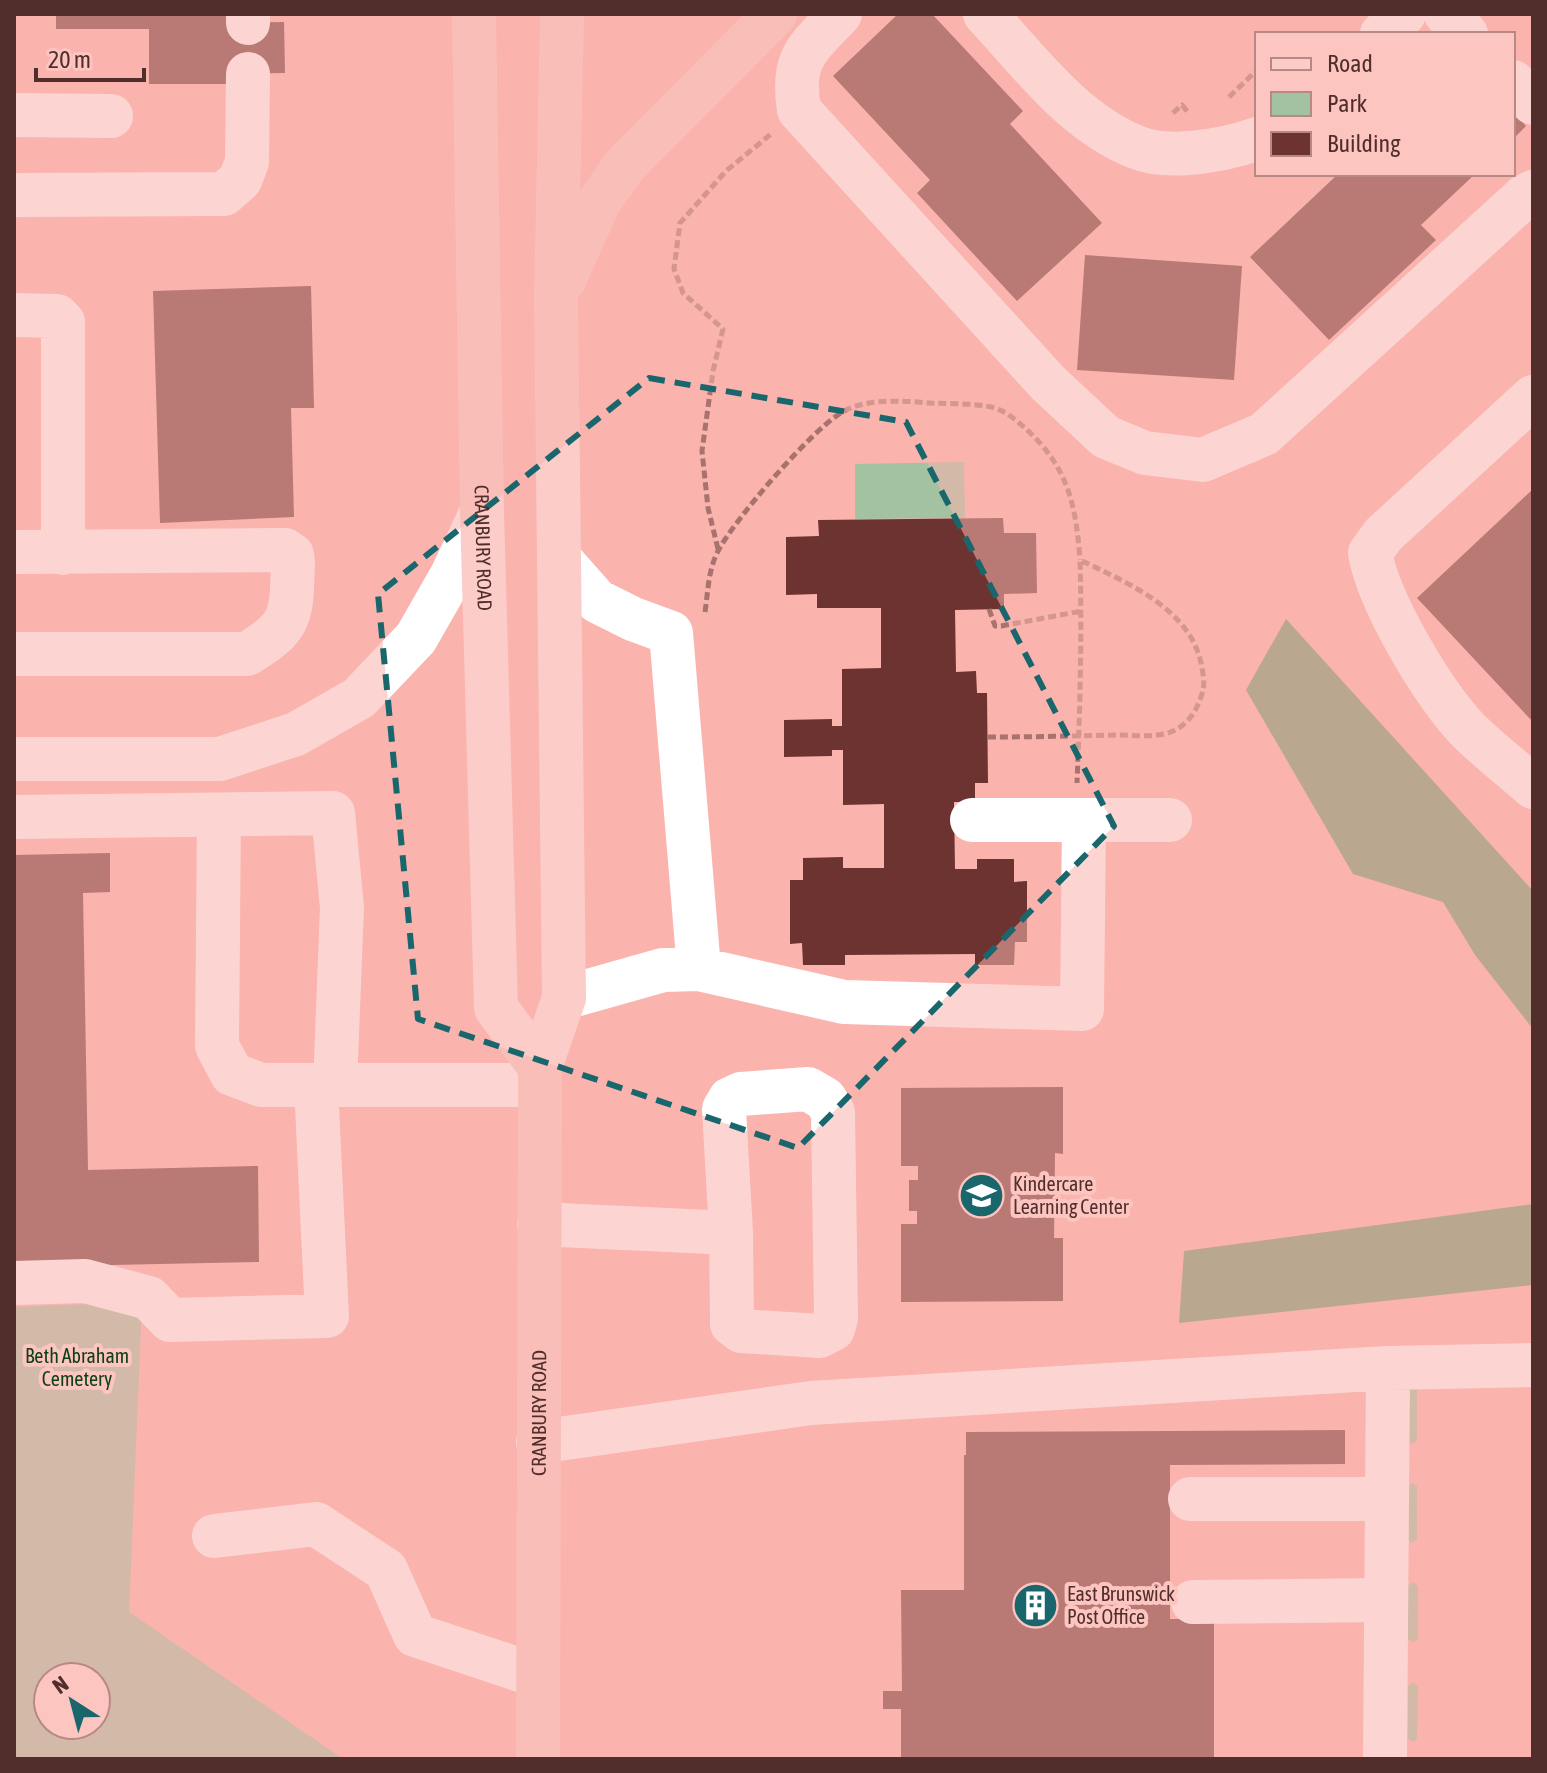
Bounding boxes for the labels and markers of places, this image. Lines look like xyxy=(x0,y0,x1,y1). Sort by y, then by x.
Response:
school or university icon: Kindercare Learning Center xyxy=(958,1171,1006,1219)
place label: Kindercare Learning Center xyxy=(1013,1172,1130,1218)
building icon: East Brunswick Post Office xyxy=(1012,1581,1060,1629)
place label: East Brunswick Post Office xyxy=(1067,1582,1175,1628)

